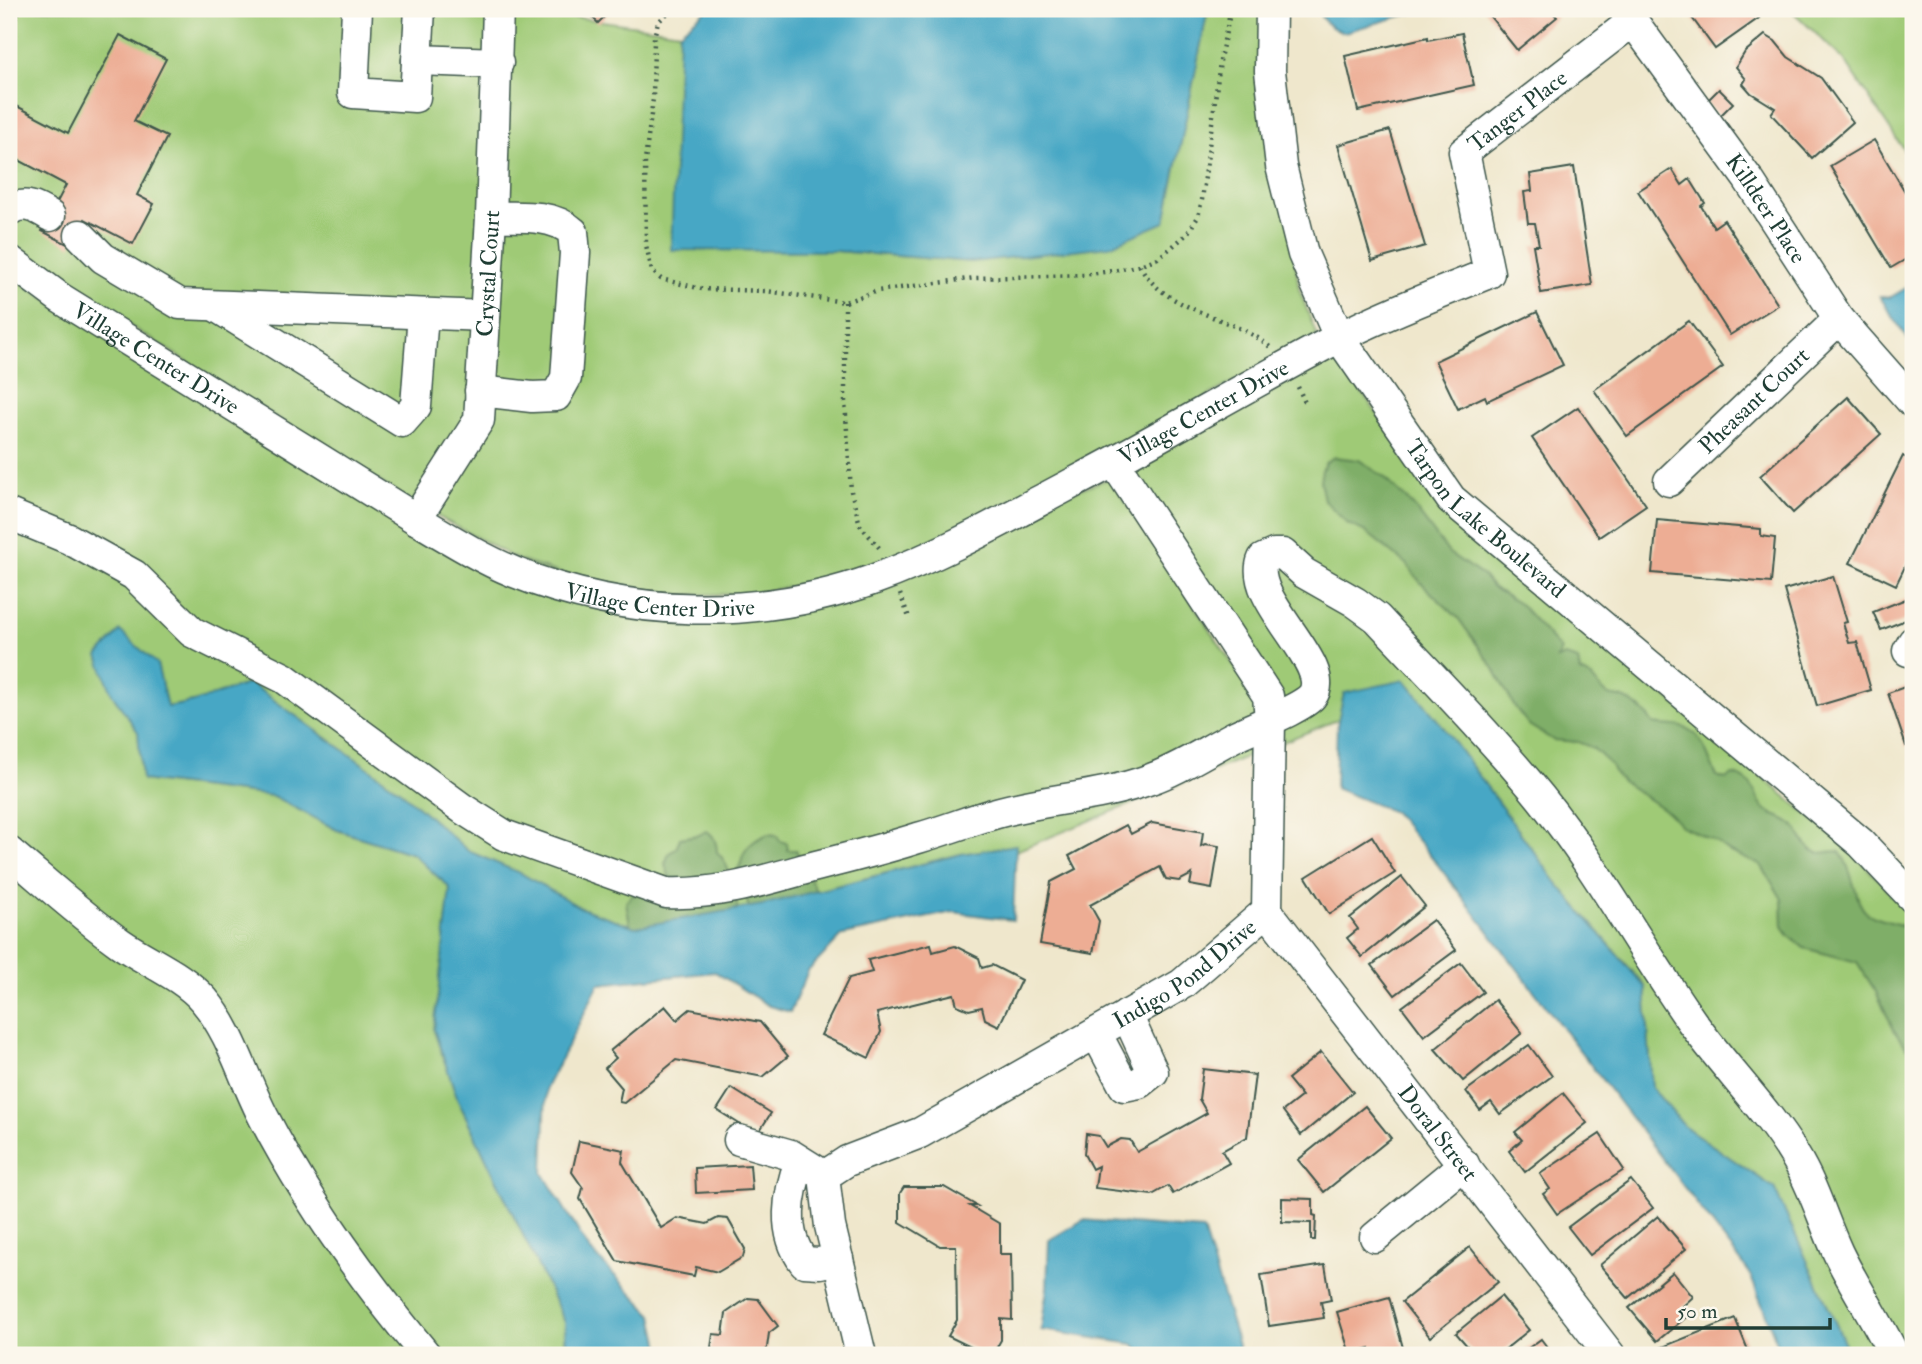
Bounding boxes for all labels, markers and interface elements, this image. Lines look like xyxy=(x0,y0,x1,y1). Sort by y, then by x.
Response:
street label: Tanger Place xyxy=(1462,63,1573,158)
street label: Killdeer Place xyxy=(1720,148,1813,269)
street label: Crystal Court xyxy=(469,210,506,338)
street label: Village Center Drive xyxy=(68,295,245,421)
street label: Pheasant Court xyxy=(1692,341,1815,460)
street label: Village Center Drive xyxy=(1113,352,1294,471)
street label: Tarpon Lake Boulevard xyxy=(1399,433,1572,604)
street label: Village Center Drive xyxy=(562,576,756,623)
street label: Indigo Pond Drive xyxy=(1108,912,1262,1035)
street label: Doral Street xyxy=(1392,1079,1485,1187)
scale bar xyxy=(1666,1287,1831,1331)
text: 50 m xyxy=(1677,1298,1718,1325)

